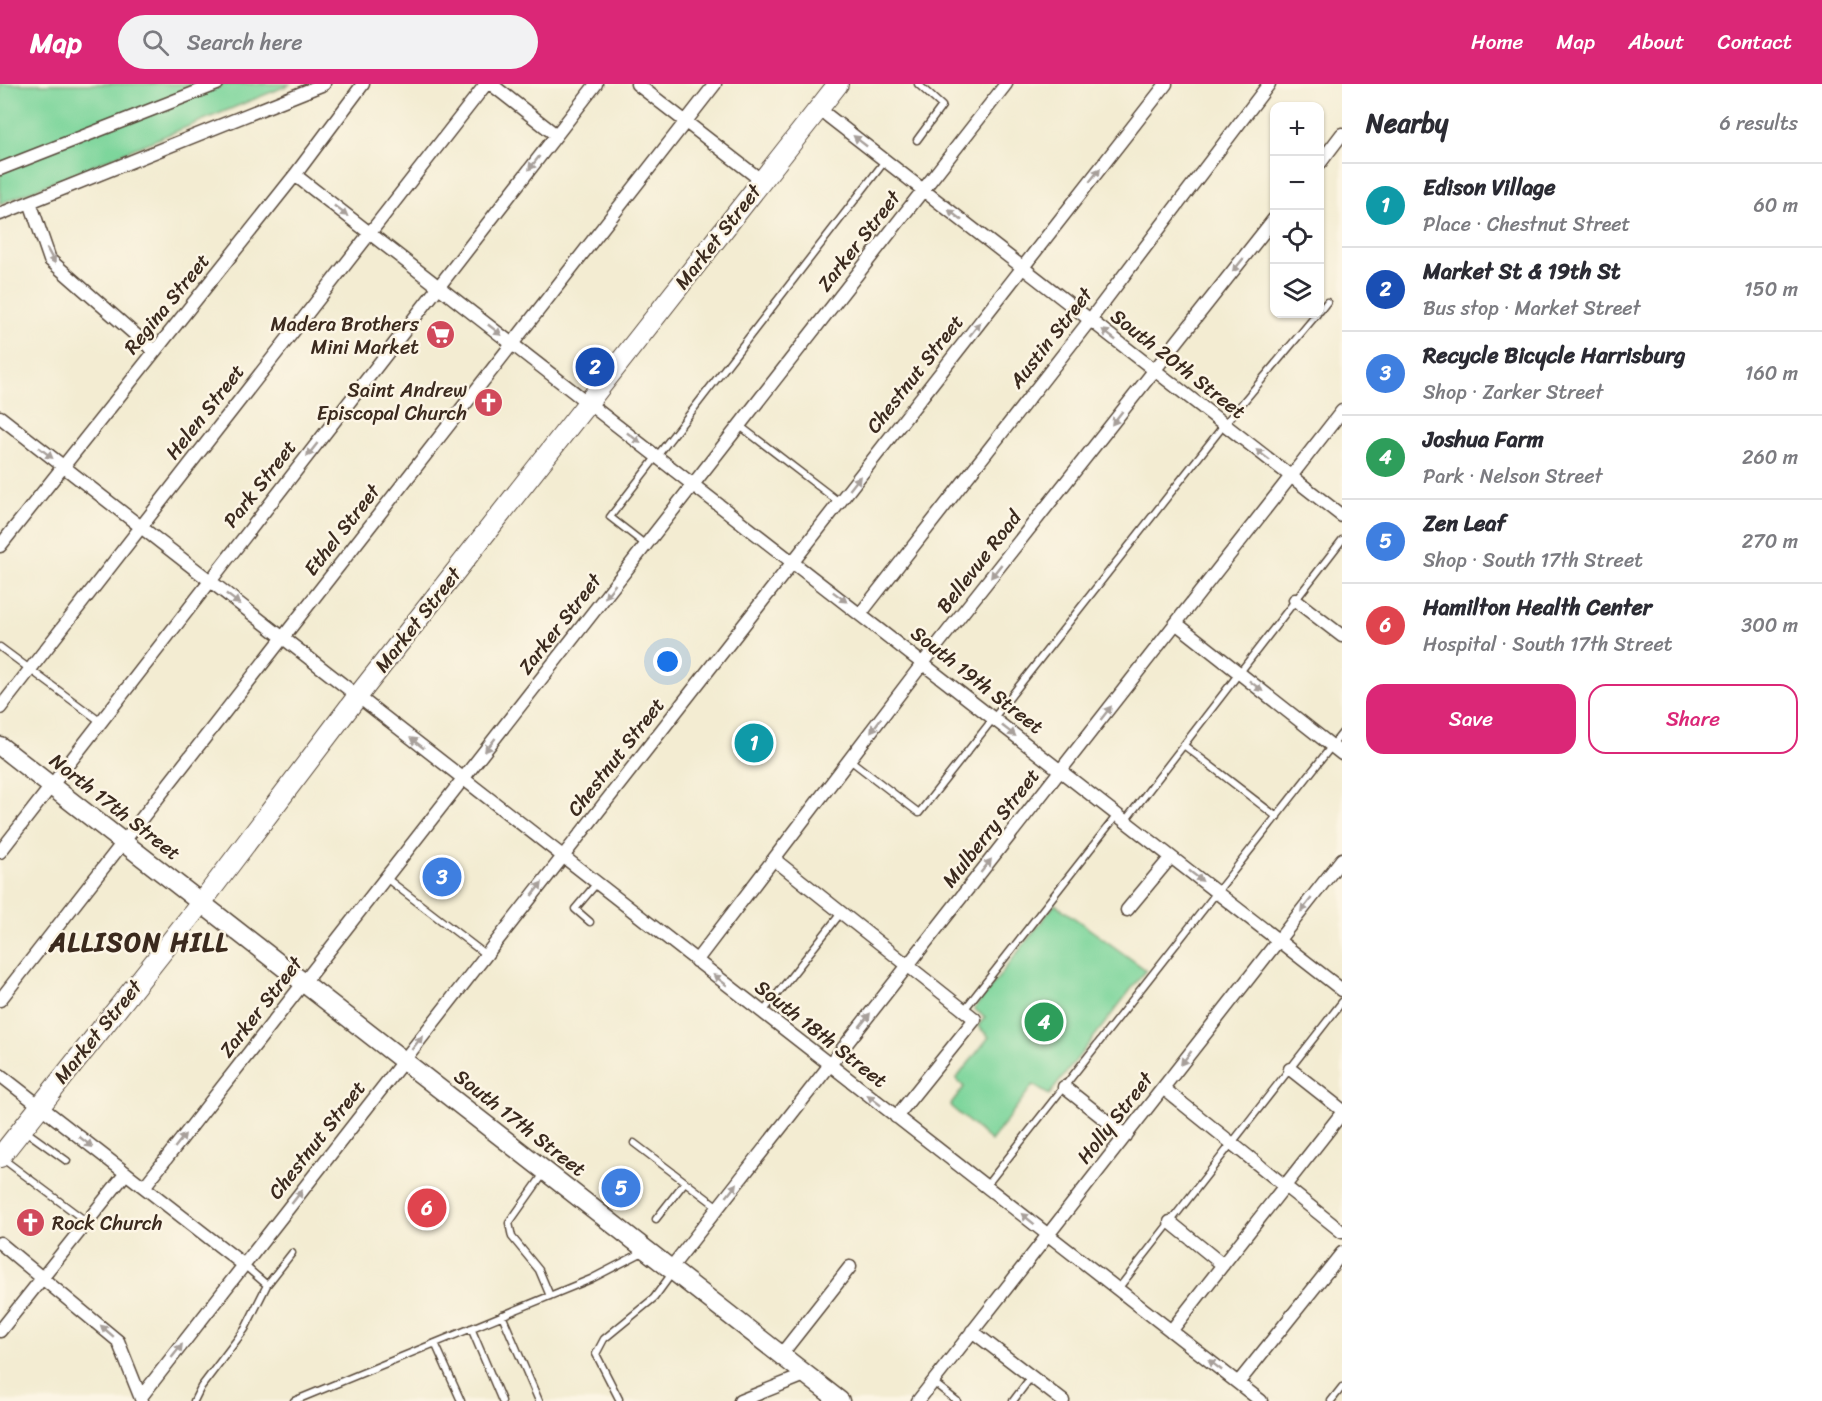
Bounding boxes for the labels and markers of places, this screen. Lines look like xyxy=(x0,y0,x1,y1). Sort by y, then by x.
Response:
place label: Madera Brothers Mini Market xyxy=(271,307,420,365)
supermarket icon: Madera Brothers Mini Market xyxy=(424,319,456,351)
pin: 2 xyxy=(576,344,614,390)
place label: Saint Andrew Episcopal Church xyxy=(317,373,467,431)
church icon: Saint Andrew Episcopal Church xyxy=(472,386,504,418)
pin: 1 xyxy=(734,720,774,766)
pin: 3 xyxy=(422,854,462,900)
pin: 4 xyxy=(1024,1000,1064,1044)
pin: 5 xyxy=(602,1166,640,1210)
pin: 6 xyxy=(408,1186,446,1230)
place label: Rock Church xyxy=(52,1206,162,1241)
church icon: Rock Church xyxy=(15,1207,47,1239)

